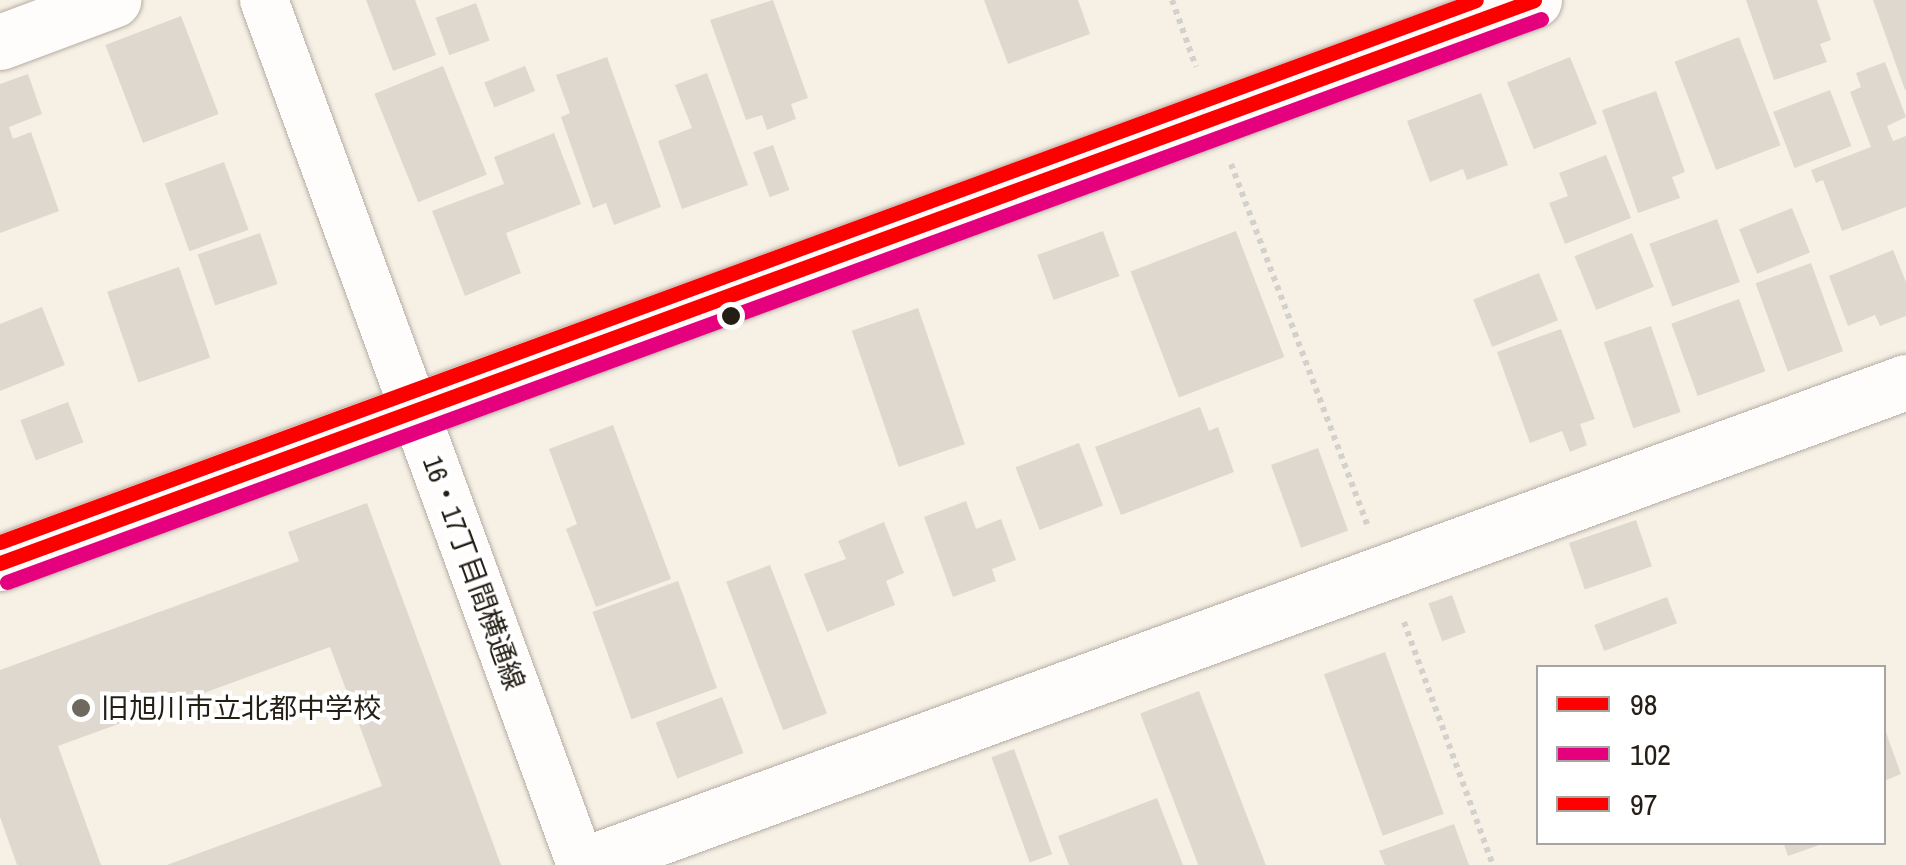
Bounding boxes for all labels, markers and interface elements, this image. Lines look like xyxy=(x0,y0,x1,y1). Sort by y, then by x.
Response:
unlabelled marker xyxy=(721,306,741,326)
street label: 16・17丁目間横通線 xyxy=(416,451,532,695)
legend xyxy=(1536,665,1886,845)
text: 98 xyxy=(1630,684,1657,724)
place label: 旧旭川市立北都中学校 xyxy=(101,691,381,725)
marker: 旧旭川市立北都中学校 xyxy=(70,697,92,719)
text: 102 xyxy=(1630,734,1671,774)
text: 97 xyxy=(1630,784,1657,824)

